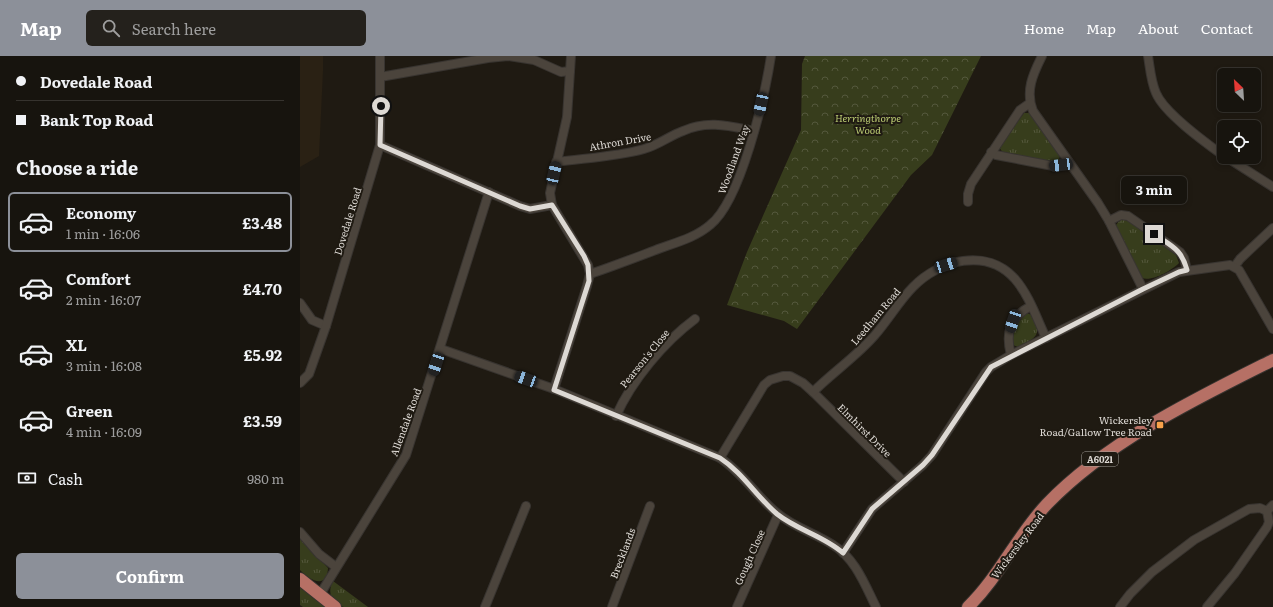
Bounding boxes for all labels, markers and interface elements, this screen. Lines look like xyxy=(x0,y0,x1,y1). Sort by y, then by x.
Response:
search box xyxy=(86,10,366,46)
text: Map xyxy=(20,14,62,42)
icon: search xyxy=(100,17,122,39)
text: Search here xyxy=(132,17,216,40)
text: Home xyxy=(1024,18,1064,38)
text: Map xyxy=(1086,18,1116,38)
text: About xyxy=(1138,18,1179,38)
text: Contact xyxy=(1201,18,1253,38)
north arrow xyxy=(1217,68,1261,112)
map controls xyxy=(1217,68,1261,164)
text: Dovedale Road xyxy=(40,70,152,93)
car xyxy=(753,91,769,117)
route start xyxy=(372,97,390,115)
text: Bank Top Road xyxy=(40,108,153,131)
park label: Herringthorpe Wood xyxy=(835,110,901,137)
button: locate xyxy=(1217,120,1261,164)
street label: Woodland Way xyxy=(714,122,753,196)
street label: Athron Drive xyxy=(588,128,652,154)
text: Choose a ride xyxy=(16,154,138,181)
car xyxy=(1048,158,1074,172)
car xyxy=(545,160,563,186)
callout: 3 min xyxy=(1121,176,1187,204)
text: 3 min xyxy=(1136,180,1172,199)
street label: Dovedale Road xyxy=(330,185,364,257)
text: Economy xyxy=(66,201,136,224)
icon: car xyxy=(18,204,54,240)
text: £3.48 xyxy=(242,211,282,234)
text: 1 min · 16:06 xyxy=(66,224,140,243)
route end xyxy=(1145,225,1163,243)
car xyxy=(933,256,959,274)
text: Comfort xyxy=(66,267,131,290)
icon: car xyxy=(18,270,54,306)
text: £4.70 xyxy=(243,277,282,300)
street label: Leedham Road xyxy=(847,284,903,348)
text: 2 min · 16:07 xyxy=(66,290,141,309)
car xyxy=(1004,308,1022,334)
street label: Pearson's Close xyxy=(616,325,672,391)
text: XL xyxy=(66,333,87,356)
icon: car xyxy=(18,336,54,372)
text: £5.92 xyxy=(243,343,282,366)
car xyxy=(427,351,445,377)
text: 3 min · 16:08 xyxy=(66,356,142,375)
car xyxy=(513,369,539,389)
street label: Allendale Road xyxy=(386,386,424,458)
text: Green xyxy=(66,399,113,422)
street label: Elmhirst Drive xyxy=(835,400,895,460)
icon: car xyxy=(18,402,54,438)
text: £3.59 xyxy=(243,409,282,432)
place label: Wickersley Road/Gallow Tree Road xyxy=(1040,412,1152,439)
marker: Wickersley Road/Gallow Tree Road xyxy=(1155,420,1165,430)
text: 4 min · 16:09 xyxy=(66,422,142,441)
road number: A6021 xyxy=(1082,452,1118,466)
icon: cash xyxy=(16,467,38,489)
text: Cash xyxy=(48,467,83,490)
text: 980 m xyxy=(247,469,284,488)
street label: Wickersley Road xyxy=(987,509,1047,581)
street label: Brecklands xyxy=(605,525,639,581)
street label: Gough Close xyxy=(730,527,768,587)
button: Confirm xyxy=(16,553,284,599)

